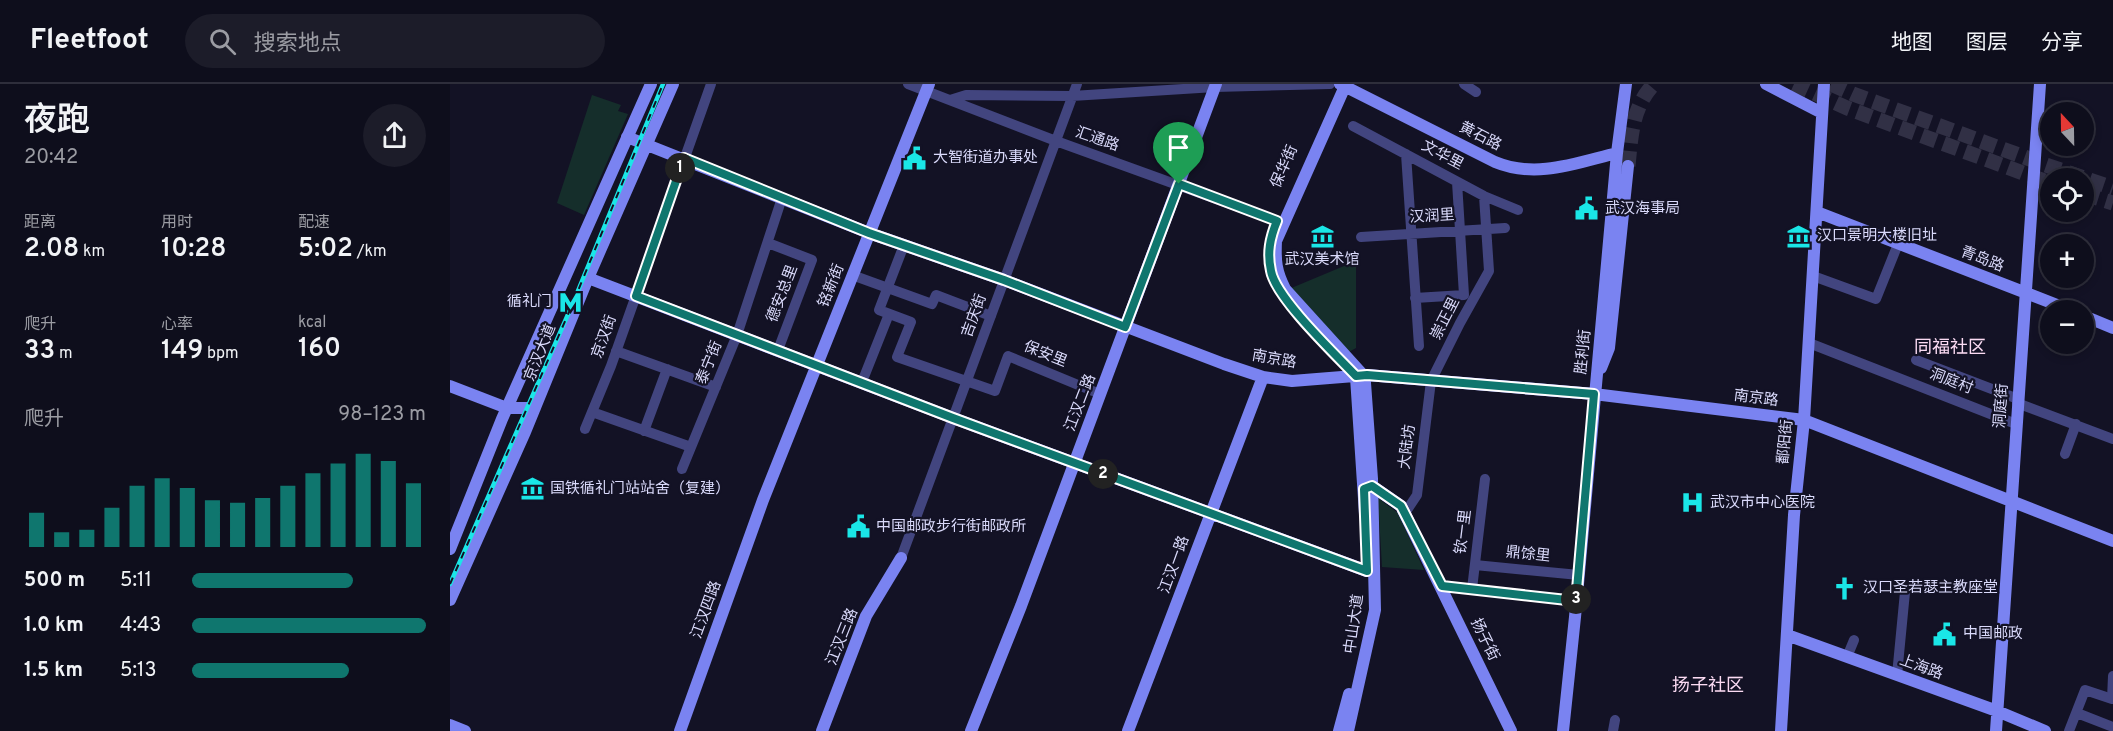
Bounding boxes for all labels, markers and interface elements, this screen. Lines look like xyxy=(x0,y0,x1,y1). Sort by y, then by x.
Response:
search box xyxy=(185,14,605,68)
text: Fleetfoot xyxy=(30,23,149,59)
icon: search xyxy=(206,25,239,58)
text: 地图 xyxy=(1891,30,1933,57)
text: 图层 xyxy=(1966,30,2008,57)
text: 分享 xyxy=(2041,30,2083,57)
text: 搜索地点 xyxy=(254,31,342,58)
text: 夜跑 xyxy=(24,101,90,143)
north arrow xyxy=(2040,102,2094,156)
map controls xyxy=(2040,102,2094,354)
button: share xyxy=(363,104,426,167)
street label: 黄石路 xyxy=(1456,118,1504,156)
pin xyxy=(1153,122,1204,184)
street label: 汇通路 xyxy=(1073,124,1121,156)
icon: arrive xyxy=(1162,131,1195,164)
street label: 文华里 xyxy=(1418,136,1467,175)
street label: 保华街 xyxy=(1266,142,1303,191)
text: 20:42 xyxy=(24,145,78,171)
public building icon: 大智街道办事处 xyxy=(902,145,928,171)
place label: 大智街道办事处 xyxy=(933,149,1038,168)
pin: 1 xyxy=(665,153,695,183)
text: 1 xyxy=(677,158,683,178)
button: locate xyxy=(2040,168,2094,222)
public building icon: 武汉海事局 xyxy=(1574,196,1600,222)
place label: 武汉海事局 xyxy=(1605,200,1680,219)
street label: 汉润里 xyxy=(1409,206,1455,228)
text: 距离 xyxy=(24,213,56,233)
text: 用时 xyxy=(161,213,193,233)
text: 配速 xyxy=(298,213,330,233)
museum icon: 武汉美术馆 xyxy=(1309,223,1335,249)
museum icon: 汉口景明大楼旧址 xyxy=(1786,223,1812,249)
place label: 汉口景明大楼旧址 xyxy=(1817,227,1937,246)
text: 2.08 xyxy=(24,233,79,266)
text: 10:28 xyxy=(161,233,226,266)
text: 5:02 xyxy=(298,233,353,266)
button: + xyxy=(2040,234,2094,288)
text: km xyxy=(79,242,105,262)
text: /km xyxy=(353,242,387,262)
street label: 青岛路 xyxy=(1958,243,2006,277)
place label: 武汉美术馆 xyxy=(1284,251,1360,270)
street label: 德安总里 xyxy=(762,262,803,325)
street label: 铭新街 xyxy=(815,262,849,310)
metro station icon: 循礼门 xyxy=(557,289,583,315)
place label: 循礼门 xyxy=(507,292,552,312)
street label: 吉庆街 xyxy=(958,292,992,340)
street label: 崇正里 xyxy=(1427,295,1465,343)
button: − xyxy=(2040,300,2094,354)
text: kcal xyxy=(298,313,326,333)
street label: 京汉街 xyxy=(588,313,622,361)
text: 爬升 xyxy=(24,315,56,335)
text: 心率 xyxy=(161,315,193,335)
street label: 京汉大道 xyxy=(521,322,561,384)
street label: 胜利街 xyxy=(1572,329,1596,375)
text: 160 xyxy=(298,333,341,366)
text: 33 xyxy=(24,335,55,368)
text: 149 xyxy=(161,335,203,368)
district label: 同福社区 xyxy=(1914,337,1986,360)
street label: 保安里 xyxy=(1021,338,1069,372)
street label: 泰宁街 xyxy=(693,339,727,387)
text: m xyxy=(55,344,73,364)
text: bpm xyxy=(203,344,238,364)
street label: 南京路 xyxy=(1250,347,1298,373)
street label: 洞庭村 xyxy=(1927,364,1976,399)
street label: 江汉二路 xyxy=(1061,372,1101,434)
street label: 洞庭街 xyxy=(1991,383,2013,429)
street label: 南京路 xyxy=(1733,387,1779,411)
text: 98–123 m xyxy=(338,402,426,428)
text: 爬升 xyxy=(24,407,64,433)
street label: 鄱阳街 xyxy=(1774,419,1798,465)
street label: 大陆坊 xyxy=(1395,423,1420,470)
pin: 2 xyxy=(1088,459,1118,489)
text: 2 xyxy=(1098,464,1108,484)
museum icon: 国铁循礼门站站舍（复建） xyxy=(519,476,545,502)
place label: 国铁循礼门站站舍（复建） xyxy=(550,479,730,499)
hospital icon: 武汉市中心医院 xyxy=(1679,490,1705,516)
place label: 武汉市中心医院 xyxy=(1710,494,1815,513)
street label: 钦一里 xyxy=(1452,509,1476,555)
public building icon: 中国邮政步行街邮政所 xyxy=(845,514,871,540)
place label: 中国邮政步行街邮政所 xyxy=(876,518,1026,537)
street label: 江汉一路 xyxy=(1156,534,1194,596)
street label: 鼎馀里 xyxy=(1505,543,1551,567)
text: 500 m xyxy=(24,568,85,594)
text: 5:11 xyxy=(120,568,152,594)
church icon: 汉口圣若瑟主教座堂 xyxy=(1832,575,1858,601)
street label: 江汉四路 xyxy=(688,579,726,641)
place label: 汉口圣若瑟主教座堂 xyxy=(1863,579,1998,598)
pin: 3 xyxy=(1561,584,1591,614)
text: 3 xyxy=(1571,589,1581,609)
street label: 中山大道 xyxy=(1341,593,1369,655)
street label: 江汉三路 xyxy=(823,606,863,668)
text: 1.0 km xyxy=(24,613,84,639)
text: 4:43 xyxy=(120,613,161,639)
street label: 扬子街 xyxy=(1466,616,1502,664)
public building icon: 中国邮政 xyxy=(1932,621,1958,647)
place label: 中国邮政 xyxy=(1963,625,2023,644)
street label: 上海路 xyxy=(1897,651,1945,685)
text: 1.5 km xyxy=(24,658,83,684)
text: 5:13 xyxy=(120,658,156,684)
district label: 扬子社区 xyxy=(1672,675,1744,698)

